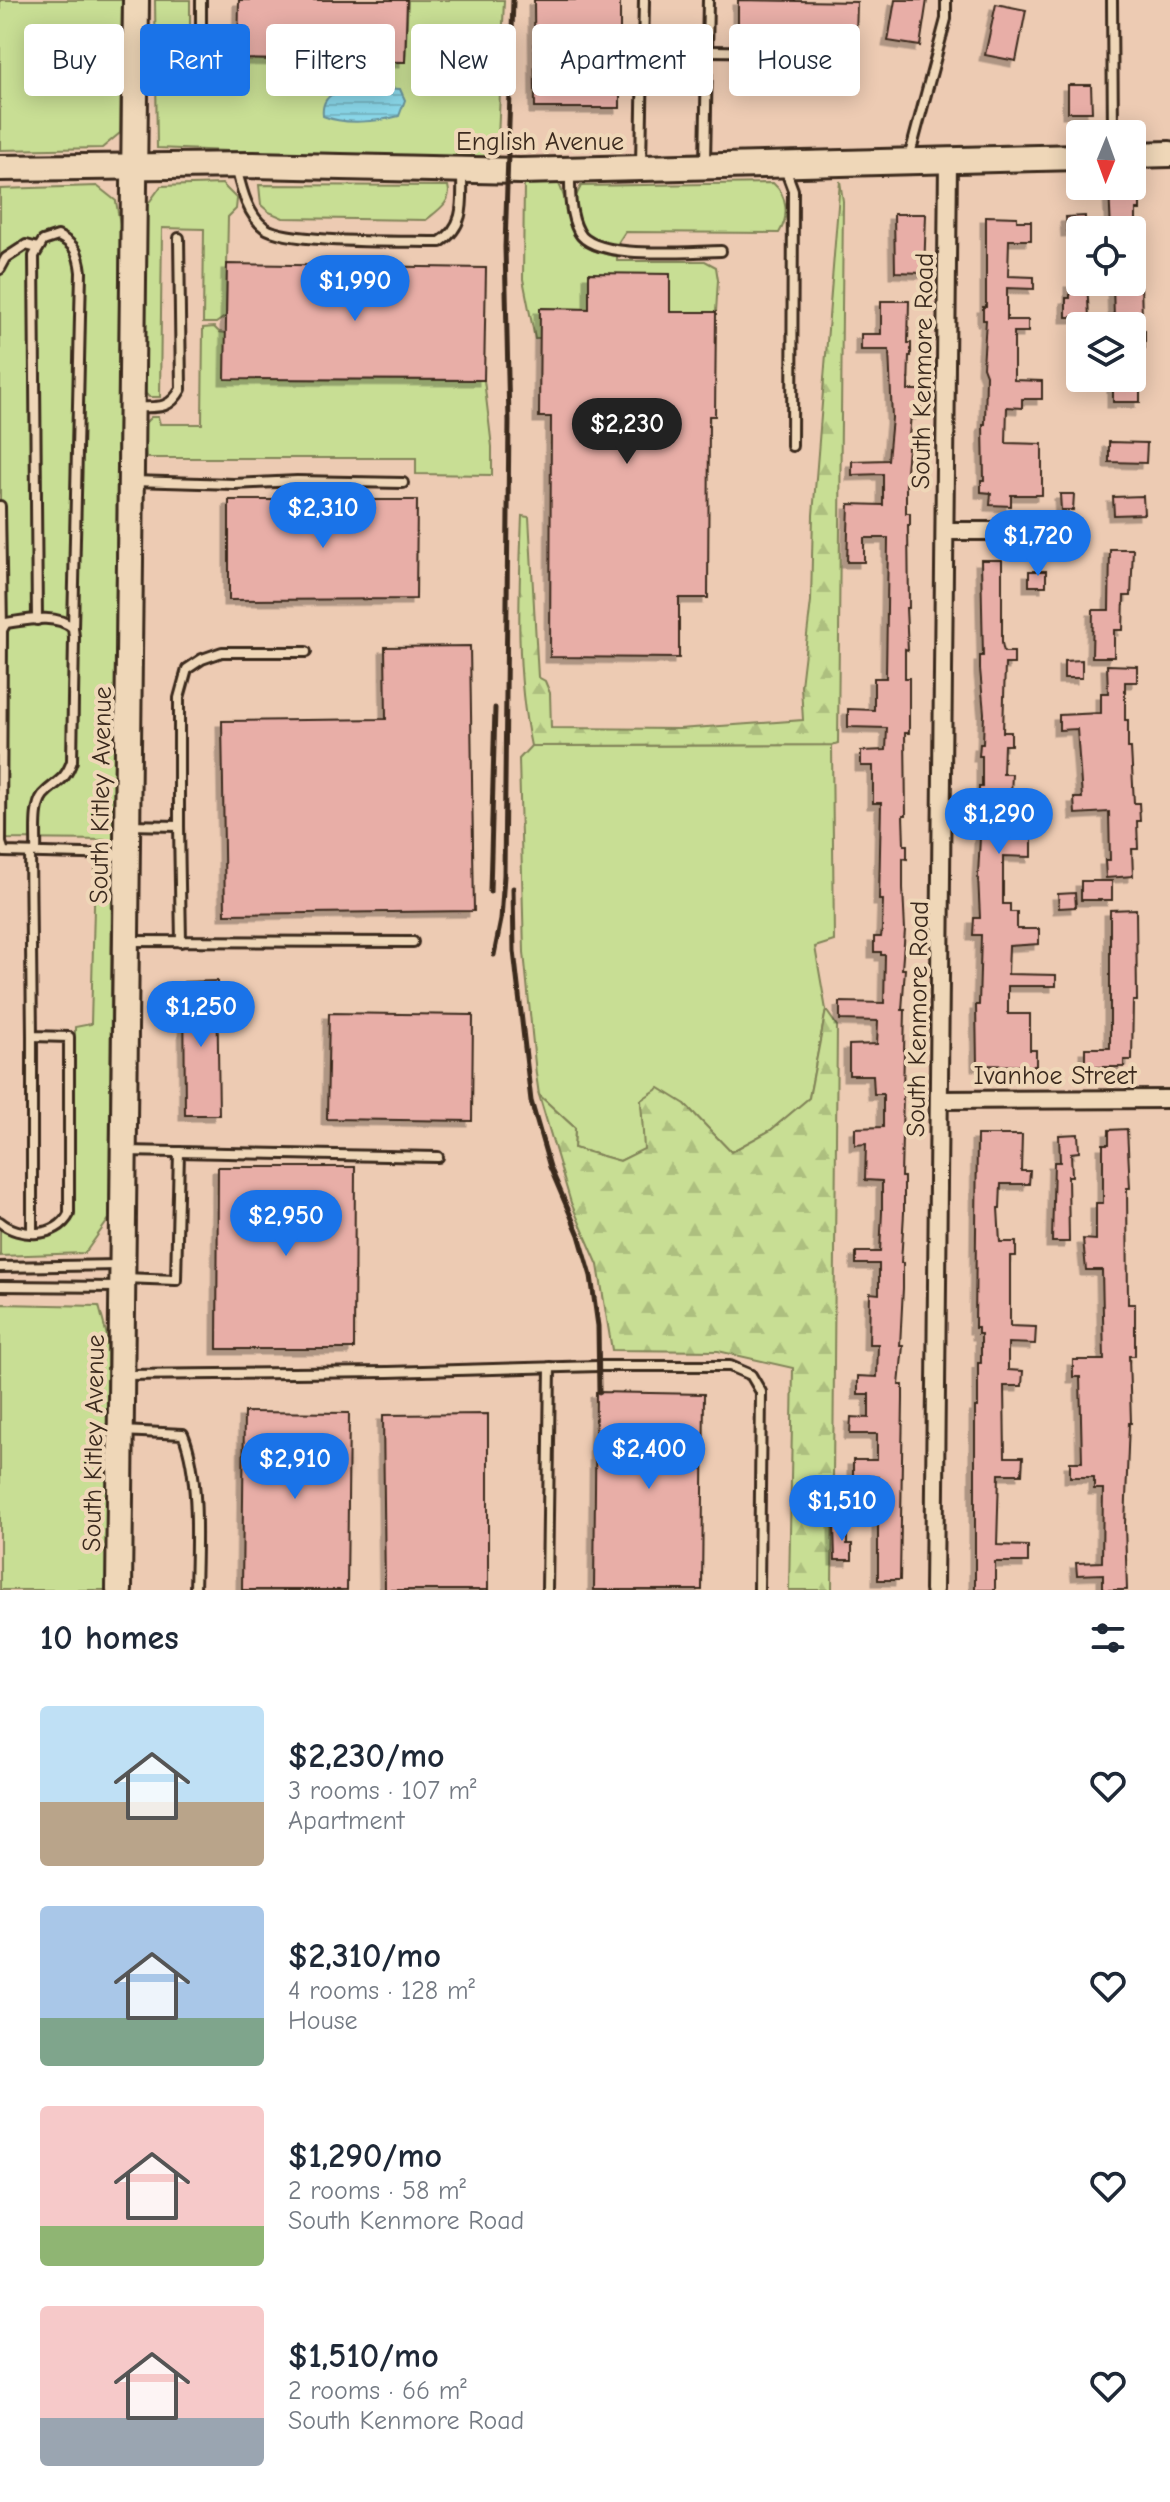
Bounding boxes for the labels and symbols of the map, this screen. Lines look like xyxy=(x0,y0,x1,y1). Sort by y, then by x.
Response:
north arrow xyxy=(1066,120,1146,200)
street label: English Avenue xyxy=(456,127,624,157)
street label: South Kenmore Road xyxy=(906,253,940,489)
pin: $1,990 xyxy=(290,255,420,323)
pin: $2,230 xyxy=(562,398,692,466)
pin: $2,310 xyxy=(258,482,388,550)
pin: $1,720 xyxy=(973,510,1103,578)
street label: South Kitley Avenue xyxy=(84,686,118,904)
pin: $1,290 xyxy=(934,788,1064,856)
street label: South Kenmore Road xyxy=(901,901,935,1137)
pin: $1,250 xyxy=(136,981,266,1049)
street label: Ivanhoe Street xyxy=(974,1061,1138,1091)
pin: $2,950 xyxy=(221,1190,351,1258)
street label: South Kitley Avenue xyxy=(77,1334,111,1552)
pin: $2,400 xyxy=(584,1423,714,1491)
pin: $2,910 xyxy=(230,1433,360,1501)
pin: $1,510 xyxy=(777,1475,907,1543)

